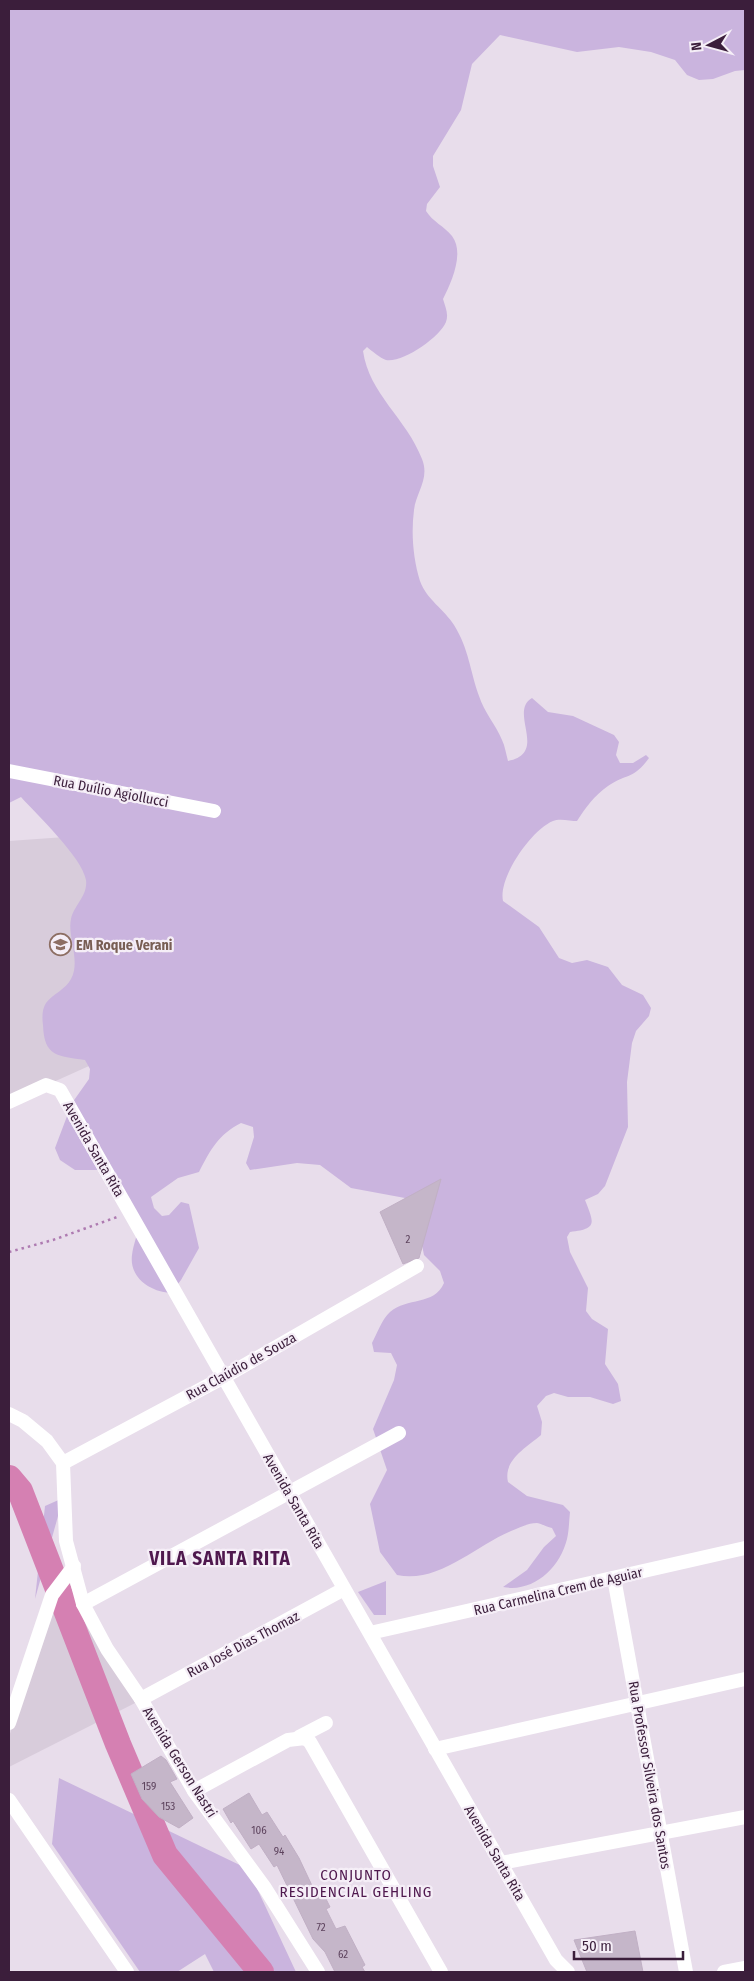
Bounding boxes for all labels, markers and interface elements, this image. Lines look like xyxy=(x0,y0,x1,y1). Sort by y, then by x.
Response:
north arrow xyxy=(684,20,734,70)
text: N xyxy=(688,41,705,51)
street label: Rua Duílio Agiollucci xyxy=(52,772,170,811)
school or university icon: EM Roque Verani xyxy=(48,933,72,957)
place label: EM Roque Verani xyxy=(76,937,173,954)
street label: Avenida Santa Rita xyxy=(59,1099,128,1200)
house number: 2 xyxy=(406,1233,411,1246)
street label: Rua Claúdio de Souza xyxy=(183,1329,299,1404)
street label: Avenida Santa Rita xyxy=(259,1451,328,1552)
district label: VILA SANTA RITA xyxy=(148,1547,291,1570)
street label: Rua Carmelina Crem de Aguiar xyxy=(472,1564,644,1619)
street label: Rua José Dias Thomaz xyxy=(184,1607,303,1681)
street label: Rua Professor Silveira dos Santos xyxy=(625,1680,674,1870)
street label: Avenida Gerson Nastri xyxy=(139,1704,220,1821)
house number: 159 xyxy=(142,1780,156,1793)
house number: 153 xyxy=(161,1800,175,1813)
street label: Avenida Santa Rita xyxy=(460,1803,529,1904)
house number: 106 xyxy=(251,1824,267,1837)
house number: 94 xyxy=(274,1845,285,1858)
district label: CONJUNTO RESIDENCIAL GEHLING xyxy=(280,1866,432,1901)
house number: 72 xyxy=(316,1921,326,1934)
scale bar xyxy=(574,1928,683,1960)
text: 50 m xyxy=(582,1937,612,1955)
house number: 62 xyxy=(338,1948,348,1961)

